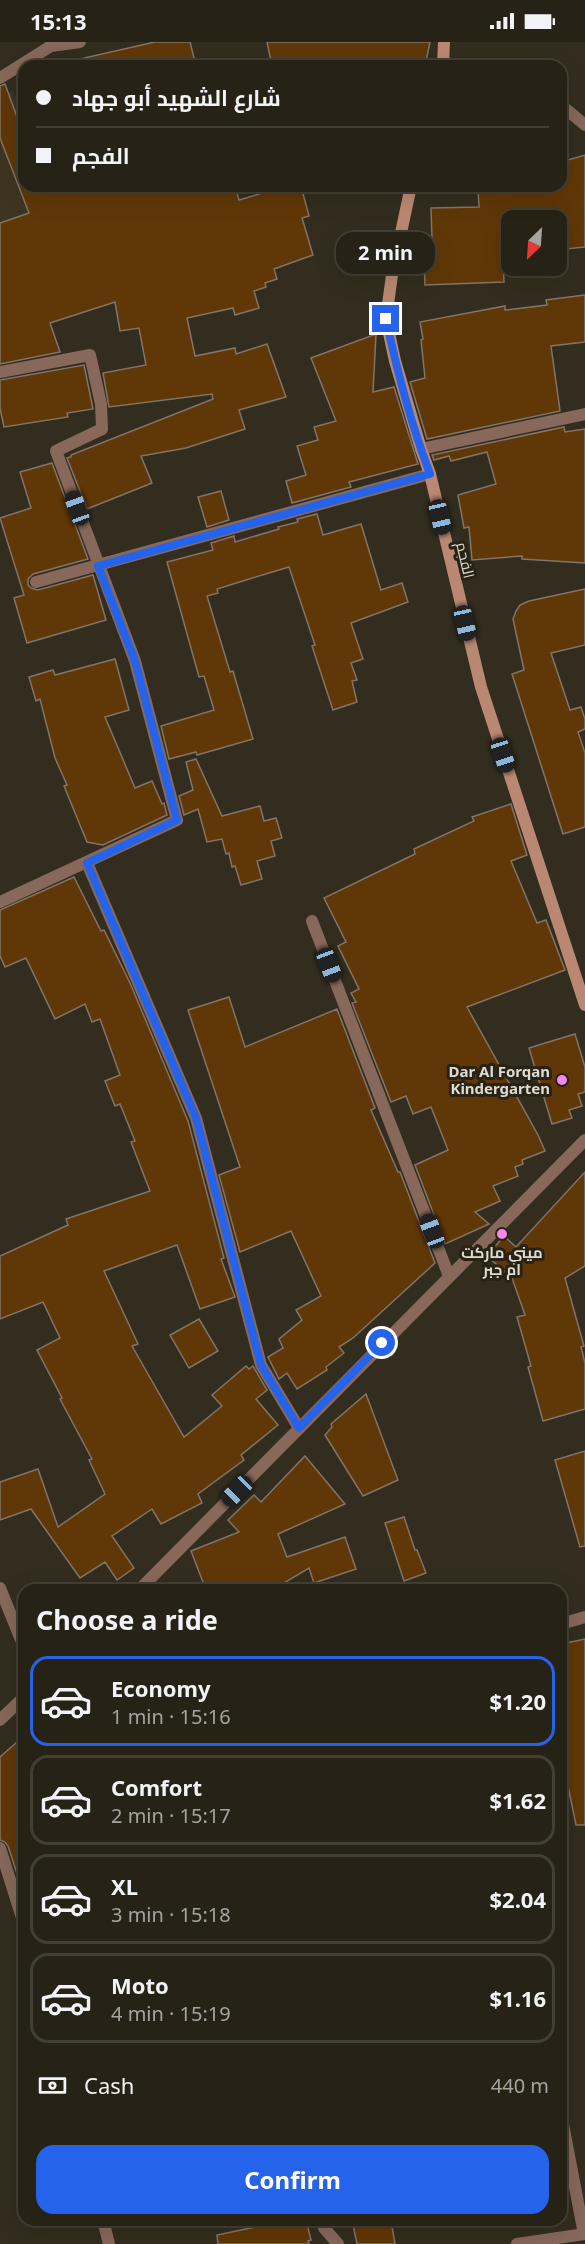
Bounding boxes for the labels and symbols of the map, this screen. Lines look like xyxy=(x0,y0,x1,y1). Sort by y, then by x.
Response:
north arrow xyxy=(501,210,567,276)
callout: 2 min xyxy=(336,232,436,274)
route end xyxy=(372,305,399,332)
car xyxy=(62,488,92,528)
car xyxy=(427,497,453,537)
street label: الفجم xyxy=(451,540,480,580)
car xyxy=(452,603,478,643)
car xyxy=(489,735,517,775)
car xyxy=(314,945,344,985)
place label: Dar Al Forqan Kindergarten xyxy=(448,1061,550,1098)
marker: Dar Al Forqan Kindergarten xyxy=(555,1073,569,1087)
car xyxy=(417,1211,447,1251)
marker: ميني ماركت ام جبر xyxy=(495,1227,509,1241)
place label: ميني ماركت ام جبر xyxy=(461,1242,543,1280)
route start xyxy=(368,1329,395,1356)
car xyxy=(218,1472,256,1510)

